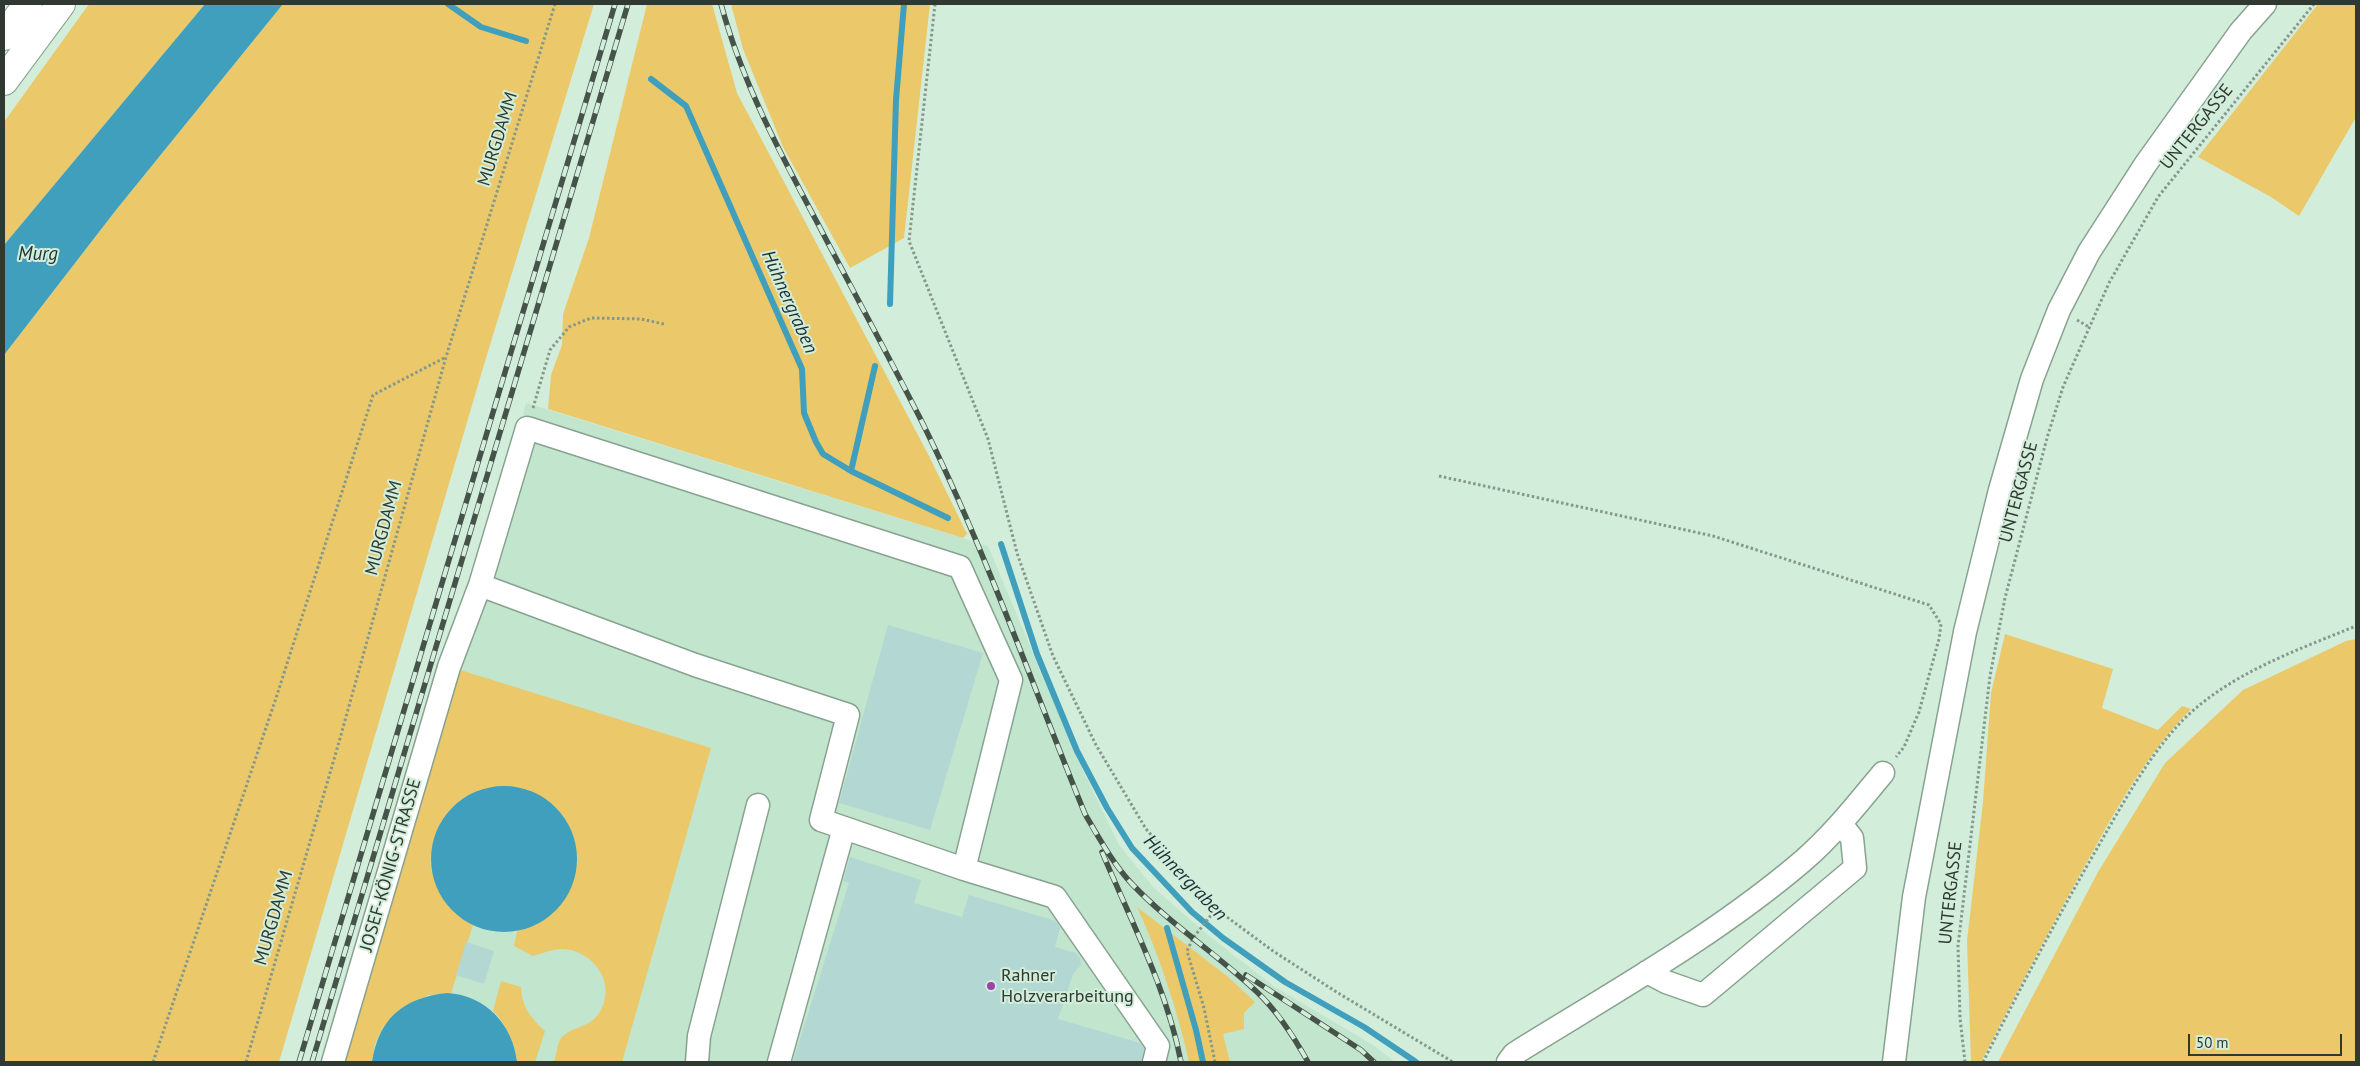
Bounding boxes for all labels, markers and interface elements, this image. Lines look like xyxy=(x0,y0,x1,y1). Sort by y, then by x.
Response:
street label: UNTERGASSE xyxy=(2156,80,2238,174)
street label: MURGDAMM xyxy=(473,89,523,189)
water label: Murg xyxy=(18,244,58,266)
water label: Hühnergraben xyxy=(756,247,822,357)
street label: UNTERGASSE xyxy=(1995,439,2043,545)
street label: MURGDAMM xyxy=(361,478,407,578)
street label: JOSEF-KÖNIG-STRASSE xyxy=(356,776,426,954)
water label: Hühnergraben xyxy=(1138,830,1232,926)
street label: UNTERGASSE xyxy=(1935,840,1967,946)
street label: MURGDAMM xyxy=(250,868,298,968)
place label: Rahner Holzverarbeitung xyxy=(1001,965,1134,1008)
marker: Rahner Holzverarbeitung xyxy=(985,980,997,992)
scale bar xyxy=(2190,1024,2344,1056)
text: 50 m xyxy=(2196,1033,2229,1052)

